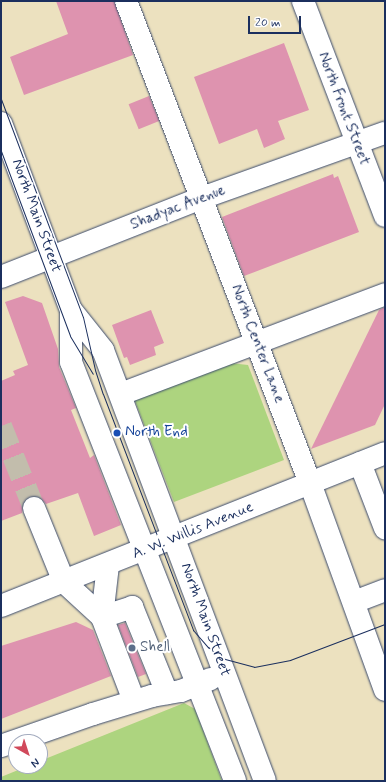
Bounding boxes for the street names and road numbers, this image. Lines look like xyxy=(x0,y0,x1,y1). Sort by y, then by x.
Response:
street label: North Front Street xyxy=(313,50,373,168)
street label: North Main Street xyxy=(7,157,65,275)
street label: Shadyac Avenue xyxy=(126,181,230,235)
street label: North Center Lane xyxy=(227,284,287,404)
street label: A. W. Willis Avenue xyxy=(132,499,254,563)
street label: North Main Street xyxy=(176,561,234,679)

